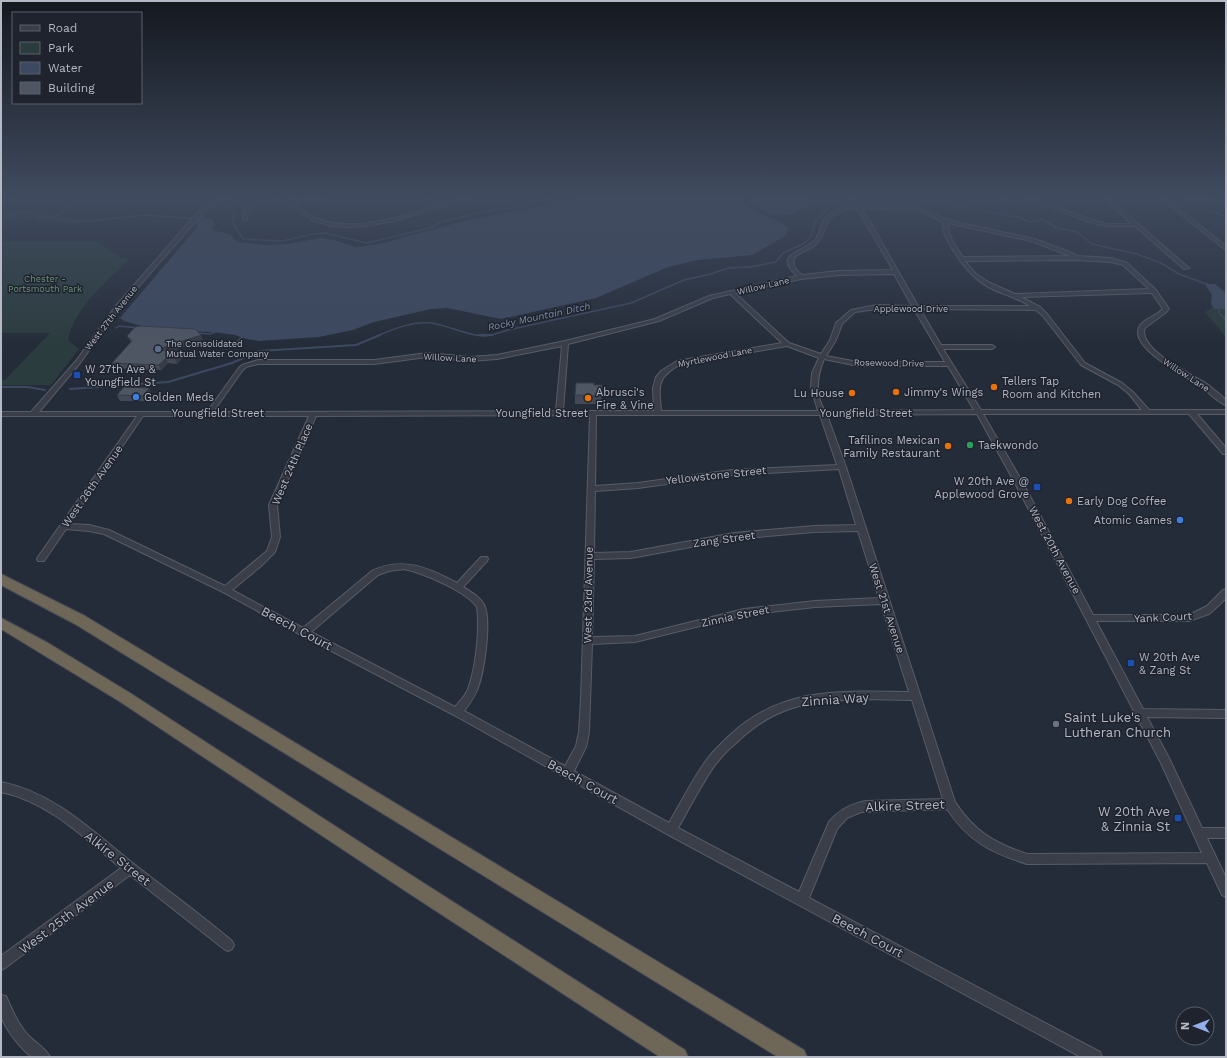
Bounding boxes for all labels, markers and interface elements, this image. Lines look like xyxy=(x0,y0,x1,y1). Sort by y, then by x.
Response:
legend xyxy=(12,12,142,104)
text: Road xyxy=(48,21,77,35)
text: Park xyxy=(48,41,74,55)
text: Water xyxy=(48,61,83,75)
text: Building xyxy=(48,81,95,95)
park label: Chester - Portsmouth Park xyxy=(8,274,82,294)
street label: Willow Lane xyxy=(736,275,790,297)
street label: West 27th Avenue xyxy=(83,284,139,352)
water label: Rocky Mountain Ditch xyxy=(487,300,591,333)
street label: Applewood Drive xyxy=(874,304,948,314)
place label: The Consolidated Mutual Water Company xyxy=(166,339,269,359)
marker: The Consolidated Mutual Water Company xyxy=(153,344,163,354)
street label: Myrtlewood Lane xyxy=(677,345,753,369)
street label: Willow Lane xyxy=(423,352,477,364)
street label: Willow Lane xyxy=(1161,356,1211,394)
street label: Rosewood Drive xyxy=(854,357,924,369)
place label: W 27th Ave & Youngfield St xyxy=(85,363,156,389)
marker: W 27th Ave & Youngfield St xyxy=(72,370,82,380)
place label: Tellers Tap Room and Kitchen xyxy=(1002,375,1101,401)
marker: Tellers Tap Room and Kitchen xyxy=(989,382,999,392)
place label: Abrusci's Fire & Vine xyxy=(596,386,654,412)
place label: Jimmy's Wings xyxy=(904,386,983,399)
place label: Lu House xyxy=(793,387,844,400)
marker: Jimmy's Wings xyxy=(891,387,901,397)
marker: Lu House xyxy=(847,388,857,398)
place label: Golden Meds xyxy=(144,391,214,404)
marker: Golden Meds xyxy=(131,392,141,402)
marker: Abrusci's Fire & Vine xyxy=(583,393,593,403)
street label: Youngfield Street xyxy=(172,407,265,420)
street label: Youngfield Street xyxy=(496,407,589,420)
street label: Youngfield Street xyxy=(820,407,913,420)
street label: West 24th Place xyxy=(269,421,316,507)
place label: Tafilinos Mexican Family Restaurant xyxy=(843,434,940,460)
place label: Taekwondo xyxy=(978,439,1038,452)
marker: Taekwondo xyxy=(965,440,975,450)
marker: Tafilinos Mexican Family Restaurant xyxy=(943,441,953,451)
street label: West 26th Avenue xyxy=(59,443,126,530)
street label: Yellowstone Street xyxy=(665,464,767,487)
place label: W 20th Ave @ Applewood Grove xyxy=(935,475,1029,501)
marker: W 20th Ave @ Applewood Grove xyxy=(1032,482,1042,492)
place label: Early Dog Coffee xyxy=(1077,495,1166,508)
marker: Early Dog Coffee xyxy=(1064,496,1074,506)
street label: West 20th Avenue xyxy=(1026,504,1083,596)
place label: Atomic Games xyxy=(1094,514,1172,527)
marker: Atomic Games xyxy=(1175,515,1185,525)
street label: Zang Street xyxy=(692,529,756,550)
street label: West 23rd Avenue xyxy=(581,546,596,644)
street label: West 21st Avenue xyxy=(866,561,907,655)
street label: Beech Court xyxy=(259,603,335,654)
street label: Zinnia Street xyxy=(700,603,771,630)
street label: Yank Court xyxy=(1134,609,1193,626)
place label: W 20th Ave & Zang St xyxy=(1139,651,1200,677)
marker: W 20th Ave & Zang St xyxy=(1126,658,1136,668)
street label: Zinnia Way xyxy=(801,690,870,709)
place label: Saint Luke's Lutheran Church xyxy=(1064,710,1171,740)
marker: Saint Luke's Lutheran Church xyxy=(1051,719,1061,729)
street label: Beech Court xyxy=(545,756,621,807)
street label: Alkire Street xyxy=(865,797,946,814)
place label: W 20th Ave & Zinnia St xyxy=(1098,804,1171,834)
marker: W 20th Ave & Zinnia St xyxy=(1173,813,1183,823)
street label: Alkire Street xyxy=(82,828,154,889)
street label: West 25th Avenue xyxy=(16,876,117,957)
street label: Beech Court xyxy=(830,910,906,961)
north arrow xyxy=(1175,1006,1215,1046)
text: N xyxy=(1179,1022,1192,1030)

